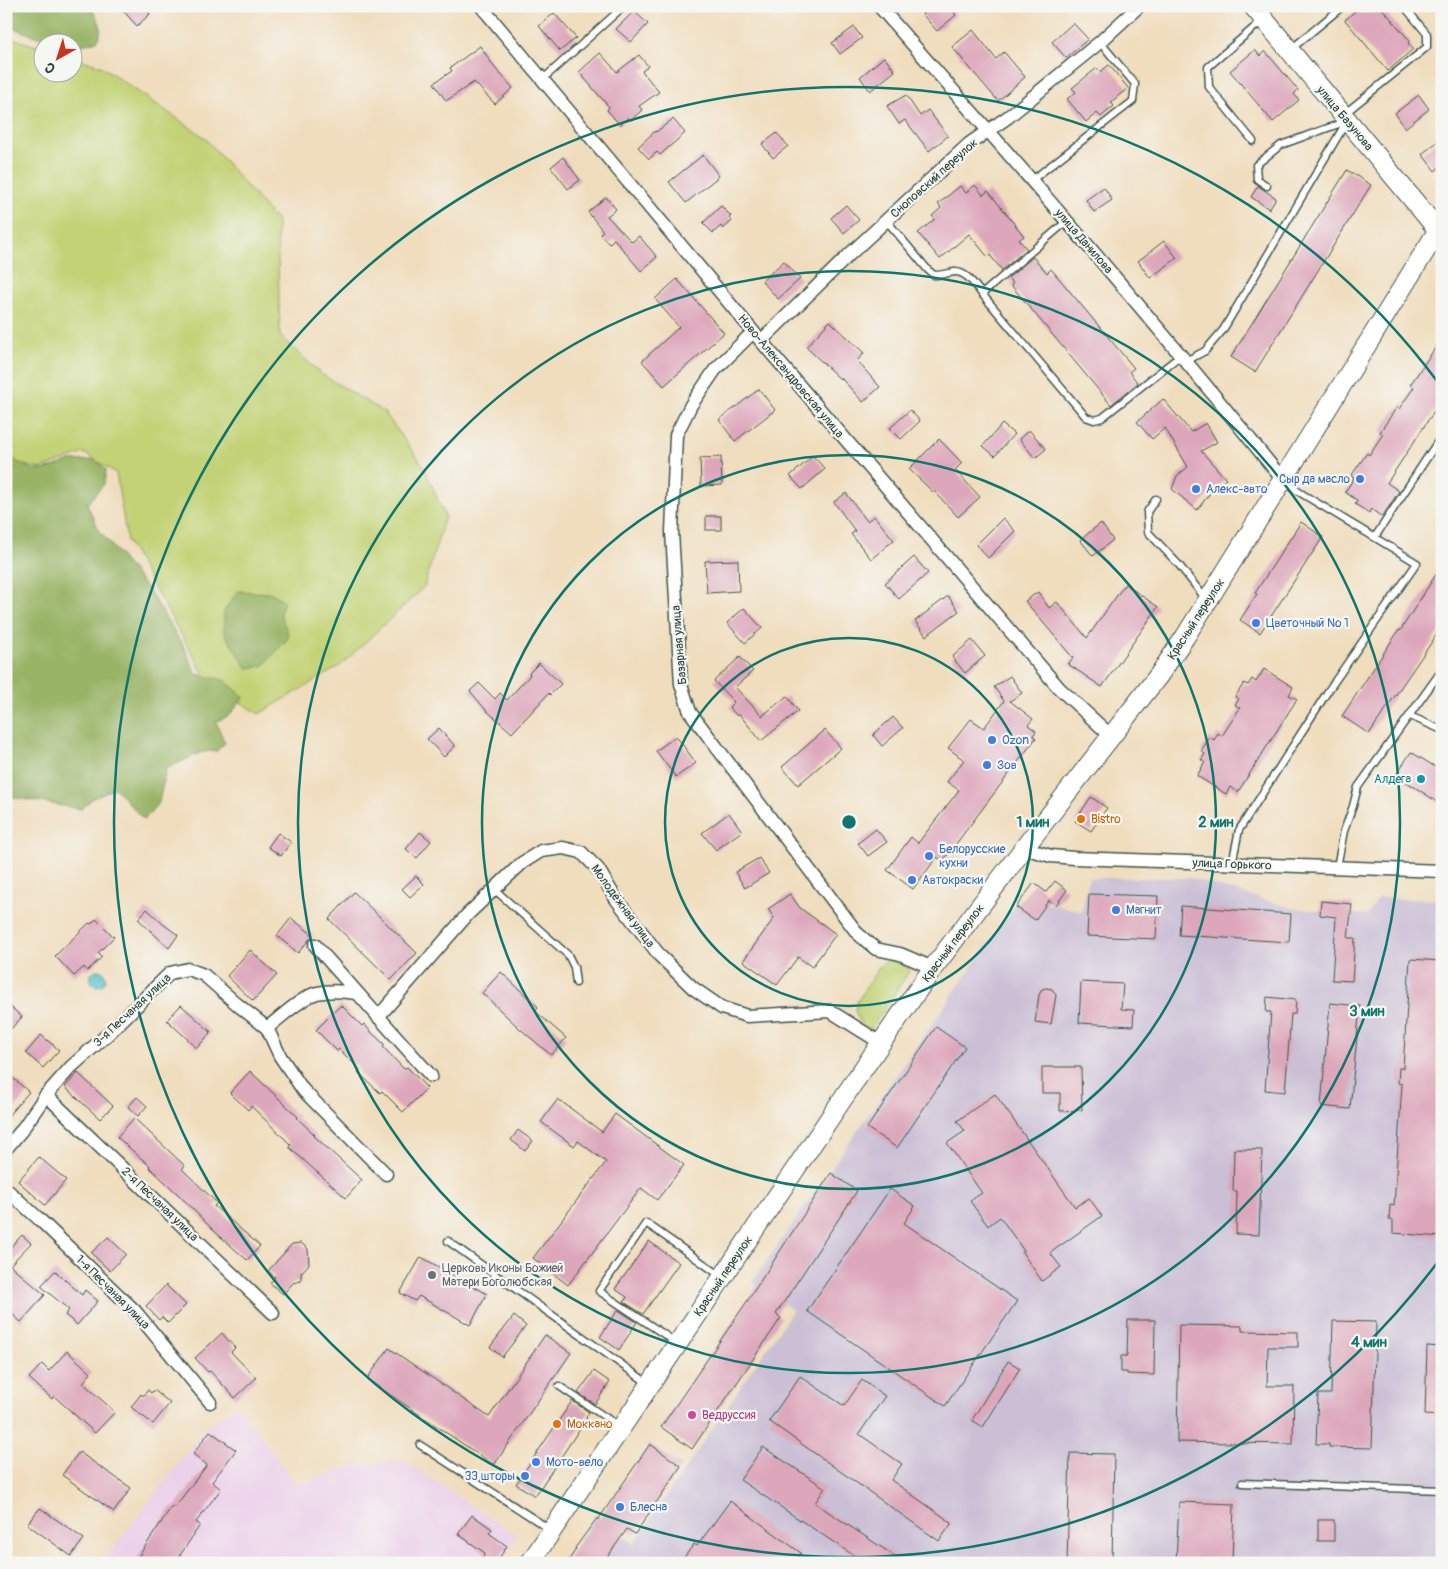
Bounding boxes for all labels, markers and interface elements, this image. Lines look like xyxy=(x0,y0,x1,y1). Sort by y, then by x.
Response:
north arrow xyxy=(32,32,82,82)
text: С xyxy=(41,58,59,77)
street label: улица Базунова xyxy=(1312,82,1376,154)
street label: Сноповский переулок xyxy=(888,135,981,221)
street label: улица Данилова xyxy=(1051,205,1116,277)
street label: Ново-Александровская улица xyxy=(735,312,847,441)
place label: Сыр да масло xyxy=(1279,472,1351,487)
marker: Сыр да масло xyxy=(1354,473,1366,485)
place label: Алекс-авто xyxy=(1206,482,1268,497)
marker: Алекс-авто xyxy=(1190,483,1202,495)
street label: Красный переулок xyxy=(1165,576,1228,663)
street label: Базарная улица xyxy=(669,604,690,685)
place label: Цветочный № 1 xyxy=(1266,616,1349,631)
marker: Цветочный № 1 xyxy=(1250,617,1262,629)
place label: Ozon xyxy=(1002,733,1029,748)
marker: Ozon xyxy=(986,734,998,746)
place label: Зов xyxy=(997,758,1017,773)
marker: Зов xyxy=(981,759,993,771)
place label: Алдега xyxy=(1374,772,1411,787)
marker: Алдега xyxy=(1415,773,1427,785)
place label: Bistro xyxy=(1091,812,1121,827)
centre of rings xyxy=(840,813,858,831)
text: 1 мин xyxy=(1016,813,1050,832)
marker: Bistro xyxy=(1075,813,1087,825)
text: 2 мин xyxy=(1198,813,1234,832)
place label: Белорусские кухни xyxy=(939,842,1005,871)
marker: Белорусские кухни xyxy=(923,850,935,862)
street label: улица Горького xyxy=(1191,856,1272,873)
street label: Молодёжная улица xyxy=(587,862,658,951)
place label: Автокраски xyxy=(922,873,984,888)
marker: Автокраски xyxy=(906,874,918,886)
street label: Красный переулок xyxy=(919,901,988,985)
place label: Магнит xyxy=(1126,903,1162,918)
marker: Магнит xyxy=(1110,904,1122,916)
street label: 3-я Песчаная улица xyxy=(90,970,175,1050)
text: 3 мин xyxy=(1349,1002,1385,1021)
street label: 2-я Песчаная улица xyxy=(118,1164,201,1245)
street label: Красный переулок xyxy=(691,1233,756,1319)
street label: 1-я Песчаная улица xyxy=(72,1252,153,1333)
place label: Церковь Иконы Божией Матери Боголюбская xyxy=(442,1261,563,1290)
marker: Церковь Иконы Божией Матери Боголюбская xyxy=(426,1269,438,1281)
text: 4 мин xyxy=(1351,1333,1388,1352)
place label: Ведруссия xyxy=(702,1408,756,1423)
marker: Ведруссия xyxy=(686,1409,698,1421)
place label: Моккано xyxy=(567,1417,613,1432)
marker: Моккано xyxy=(551,1418,563,1430)
place label: Мото-вело xyxy=(546,1455,604,1470)
marker: Мото-вело xyxy=(530,1456,542,1468)
place label: 33 шторы xyxy=(465,1469,515,1484)
marker: 33 шторы xyxy=(519,1470,531,1482)
place label: Блесна xyxy=(630,1500,668,1515)
marker: Блесна xyxy=(614,1501,626,1513)

